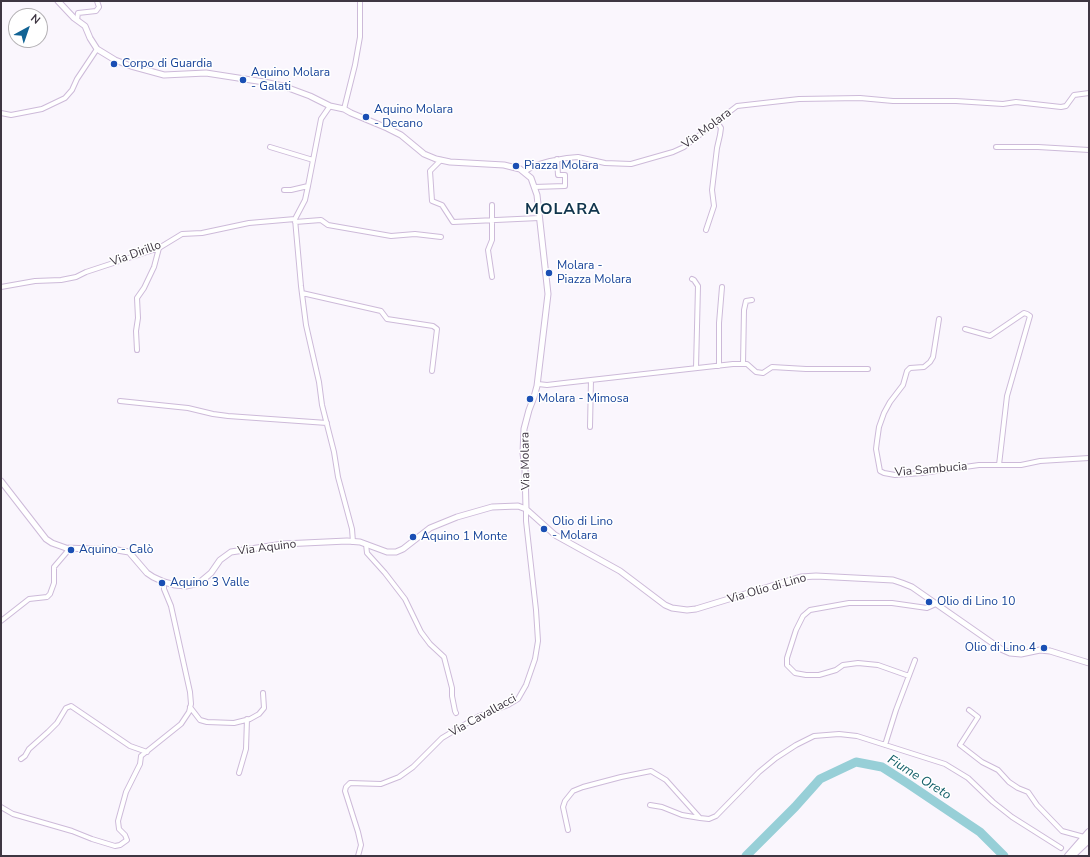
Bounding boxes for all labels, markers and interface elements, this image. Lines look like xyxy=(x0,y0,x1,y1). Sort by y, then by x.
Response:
north arrow xyxy=(8,8,48,48)
text: N xyxy=(27,11,43,28)
place label: Corpo di Guardia xyxy=(122,57,212,71)
marker: Corpo di Guardia xyxy=(109,59,119,69)
place label: Aquino Molara - Galati xyxy=(251,66,330,94)
marker: Aquino Molara - Galati xyxy=(238,75,248,85)
place label: Aquino Molara - Decano xyxy=(374,103,453,131)
street label: Via Molara xyxy=(680,106,734,152)
marker: Aquino Molara - Decano xyxy=(361,112,371,122)
place label: Piazza Molara xyxy=(524,159,599,173)
marker: Piazza Molara xyxy=(511,161,521,171)
district label: MOLARA xyxy=(525,200,601,220)
street label: Via Dirillo xyxy=(109,238,163,270)
place label: Molara - Piazza Molara xyxy=(557,259,632,287)
marker: Molara - Piazza Molara xyxy=(544,268,554,278)
place label: Molara - Mimosa xyxy=(538,392,629,406)
marker: Molara - Mimosa xyxy=(525,394,535,404)
street label: Via Molara xyxy=(518,432,534,490)
street label: Via Sambucia xyxy=(894,460,968,480)
place label: Olio di Lino - Molara xyxy=(552,515,613,543)
marker: Olio di Lino - Molara xyxy=(539,524,549,534)
place label: Aquino 1 Monte xyxy=(421,530,507,544)
marker: Aquino 1 Monte xyxy=(408,532,418,542)
street label: Via Aquino xyxy=(237,537,297,559)
place label: Aquino - Calò xyxy=(79,543,153,557)
marker: Aquino - Calò xyxy=(66,545,76,555)
street label: Via Olio di Lino xyxy=(726,571,808,607)
place label: Aquino 3 Valle xyxy=(170,576,249,590)
marker: Aquino 3 Valle xyxy=(157,578,167,588)
place label: Olio di Lino 10 xyxy=(937,595,1015,609)
marker: Olio di Lino 10 xyxy=(924,597,934,607)
place label: Olio di Lino 4 xyxy=(965,641,1036,655)
marker: Olio di Lino 4 xyxy=(1039,643,1049,653)
street label: Via Cavallacci xyxy=(447,692,519,740)
water label: Fiume Oreto xyxy=(884,752,954,804)

